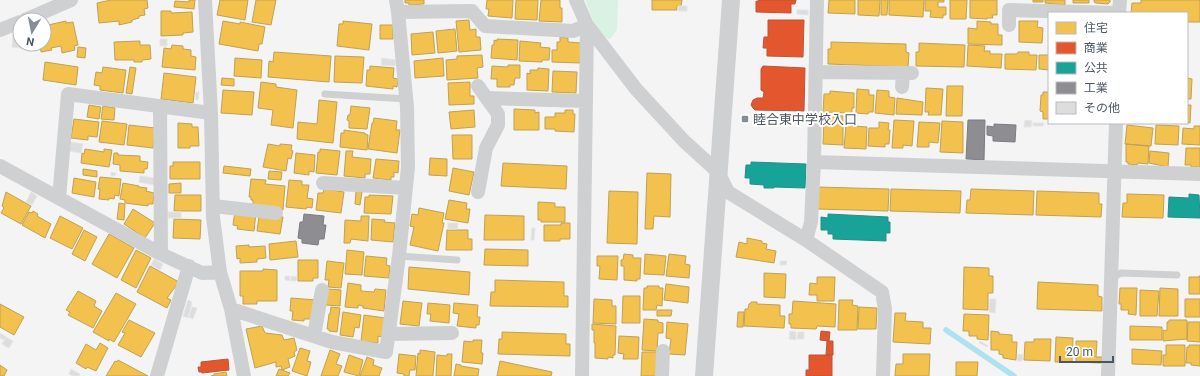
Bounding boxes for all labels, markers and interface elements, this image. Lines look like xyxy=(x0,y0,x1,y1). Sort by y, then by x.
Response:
north arrow xyxy=(12,12,52,52)
legend xyxy=(1048,12,1188,124)
text: 住宅 xyxy=(1084,21,1108,35)
text: N xyxy=(25,34,35,48)
text: 商業 xyxy=(1084,41,1108,55)
text: 公共 xyxy=(1084,61,1108,75)
text: 工業 xyxy=(1084,81,1108,95)
text: その他 xyxy=(1084,101,1120,115)
place label: 睦合東中学校入口 xyxy=(753,112,857,127)
marker: 睦合東中学校入口 xyxy=(740,114,750,124)
scale bar xyxy=(1060,338,1113,364)
text: 20 m xyxy=(1066,345,1093,359)

